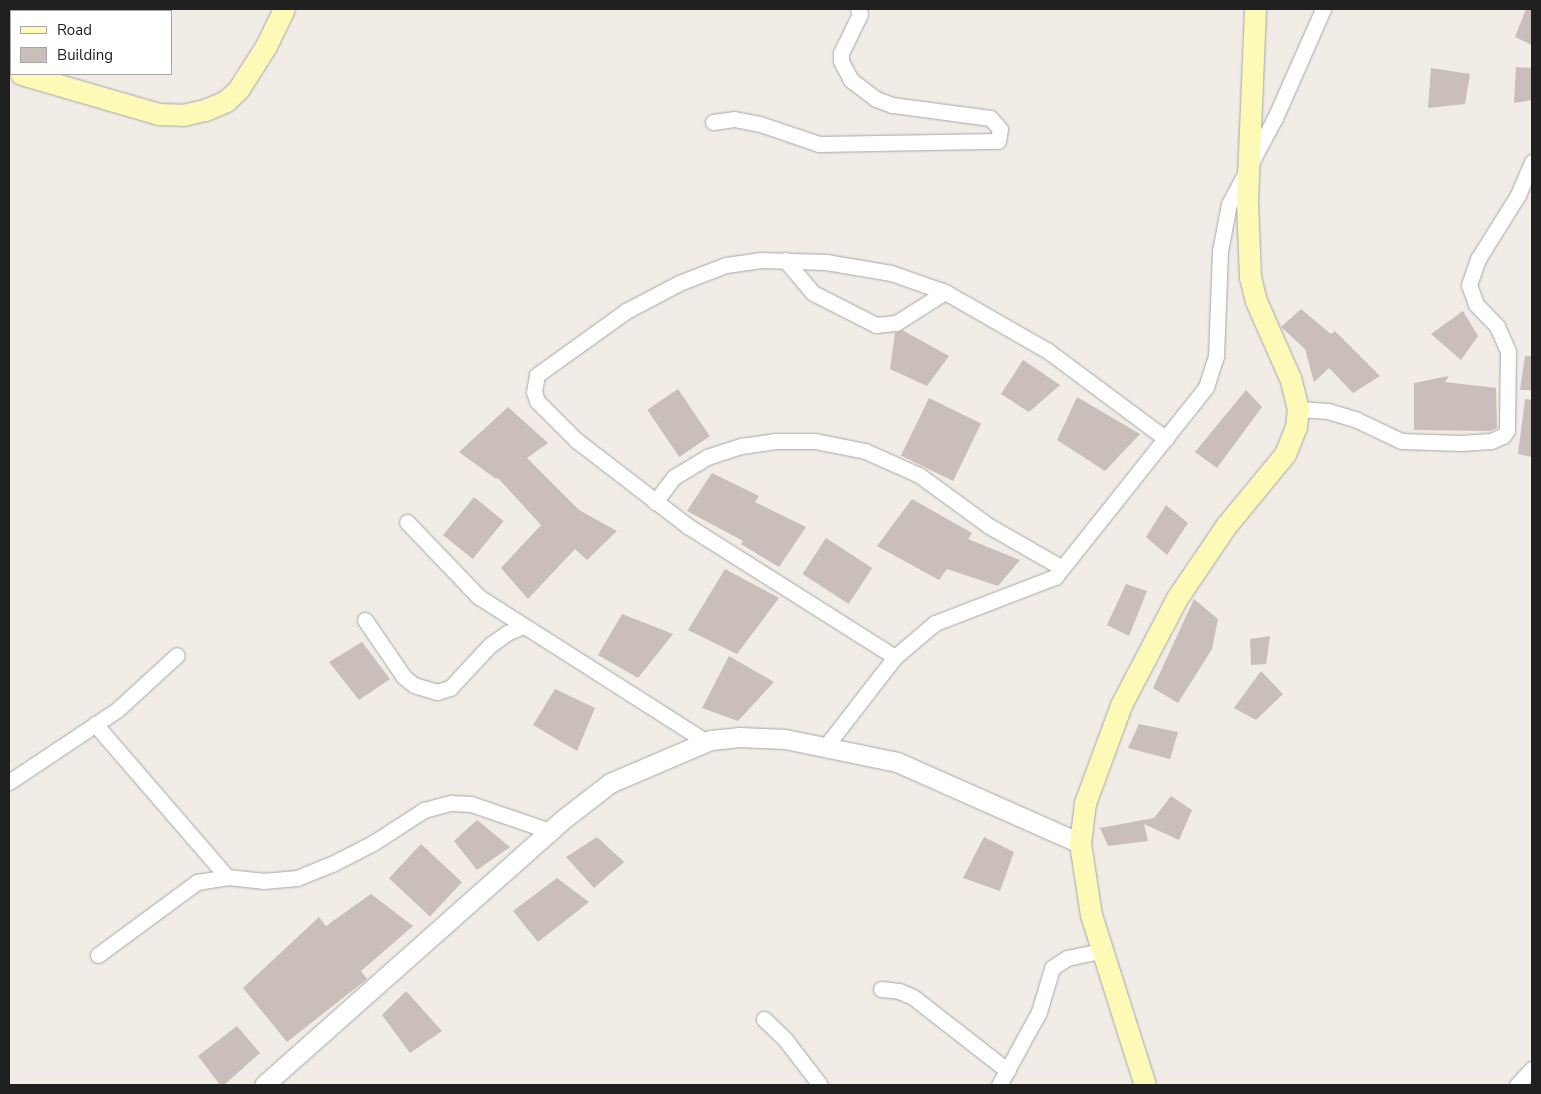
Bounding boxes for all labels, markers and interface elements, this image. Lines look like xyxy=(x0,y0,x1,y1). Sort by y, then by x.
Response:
legend xyxy=(10,10,172,75)
text: Road xyxy=(57,20,92,40)
text: Building xyxy=(57,45,113,65)

